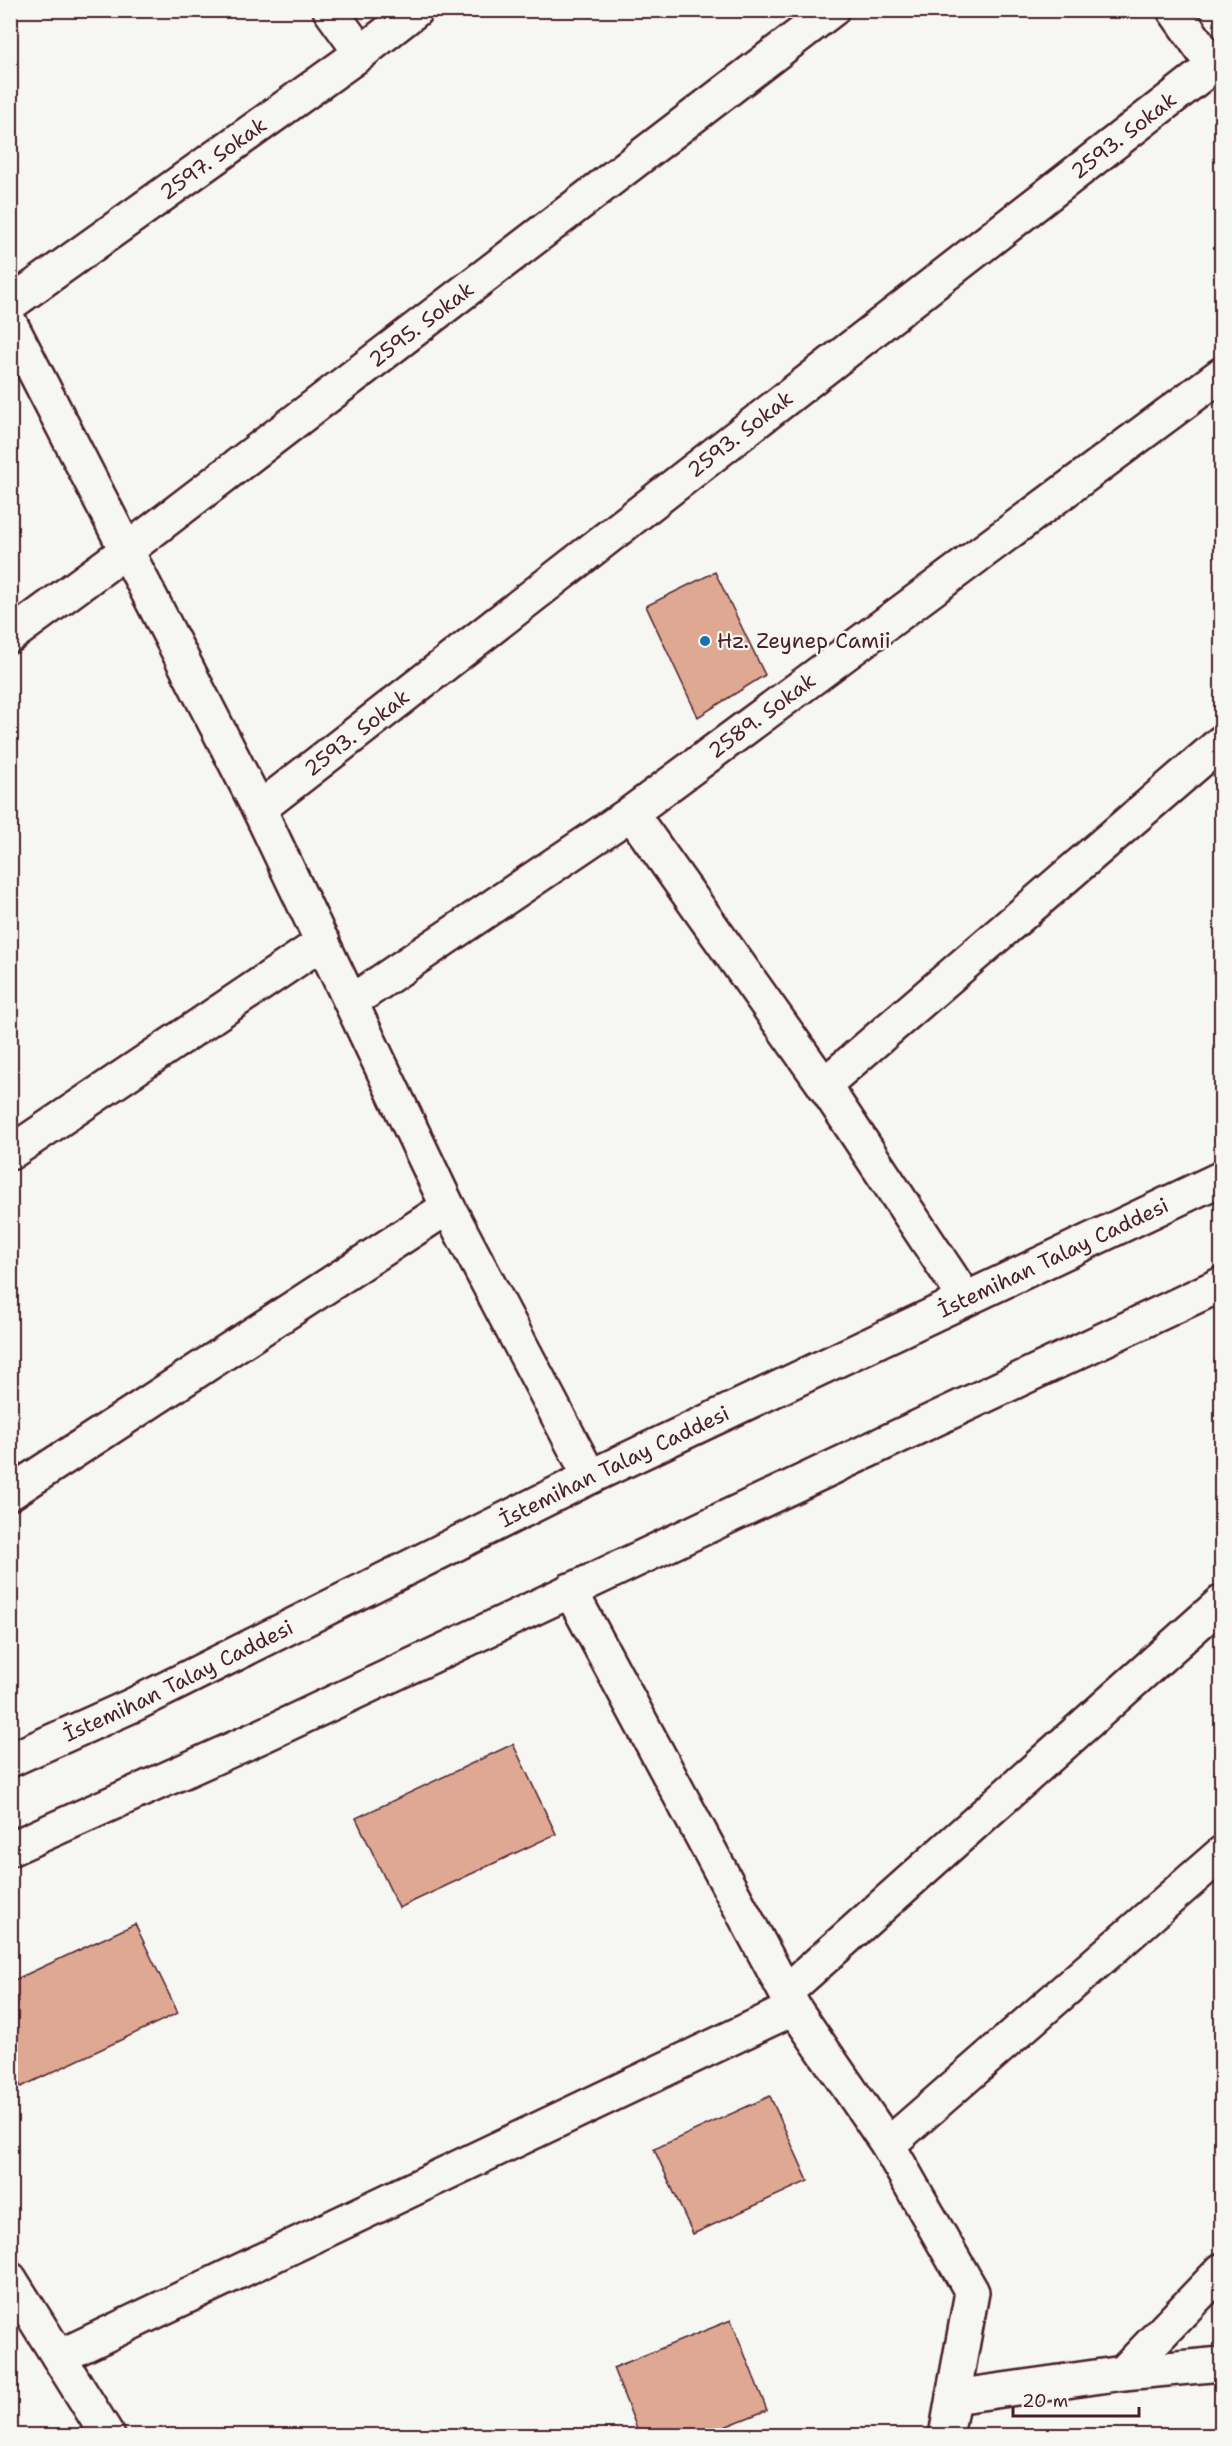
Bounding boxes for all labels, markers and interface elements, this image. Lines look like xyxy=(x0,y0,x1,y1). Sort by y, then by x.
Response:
street label: 2593. Sokak xyxy=(1065,86,1182,185)
street label: 2597. Sokak xyxy=(154,111,272,206)
street label: 2595. Sokak xyxy=(363,275,480,374)
street label: 2593. Sokak xyxy=(682,384,799,484)
place label: Hz. Zeynep Camii xyxy=(717,627,891,655)
marker: Hz. Zeynep Camii xyxy=(698,634,712,648)
street label: 2589. Sokak xyxy=(703,667,821,765)
street label: 2593. Sokak xyxy=(298,683,415,783)
street label: İstemihan Talay Caddesi xyxy=(933,1191,1173,1324)
street label: İstemihan Talay Caddesi xyxy=(495,1399,734,1534)
street label: İstemihan Talay Caddesi xyxy=(59,1613,298,1748)
scale bar xyxy=(1013,2380,1139,2418)
text: 20 m xyxy=(1022,2389,1068,2413)

